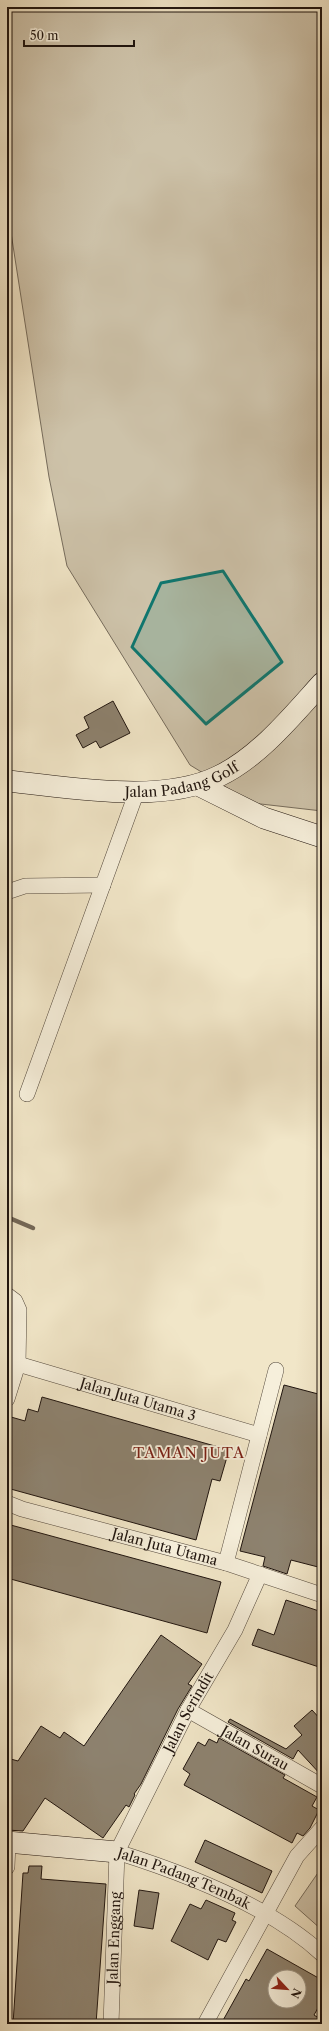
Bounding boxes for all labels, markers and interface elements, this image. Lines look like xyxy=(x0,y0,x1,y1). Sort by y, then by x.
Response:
scale bar xyxy=(24,22,134,48)
text: 50 m xyxy=(30,28,59,43)
street label: Jalan Padang Golf xyxy=(123,757,244,801)
street label: Jalan Juta Utama 3 xyxy=(76,1373,198,1425)
district label: TAMAN JUTA xyxy=(133,1443,245,1462)
street label: Jalan Juta Utama xyxy=(108,1524,220,1570)
street label: Jalan Serindit xyxy=(158,1669,217,1757)
street label: Jalan Surau xyxy=(216,1721,292,1775)
street label: Jalan Padang Tembak xyxy=(113,1843,255,1913)
street label: Jalan Enggang xyxy=(103,1891,125,1987)
north arrow xyxy=(267,1969,307,2009)
text: N xyxy=(287,1986,304,2001)

